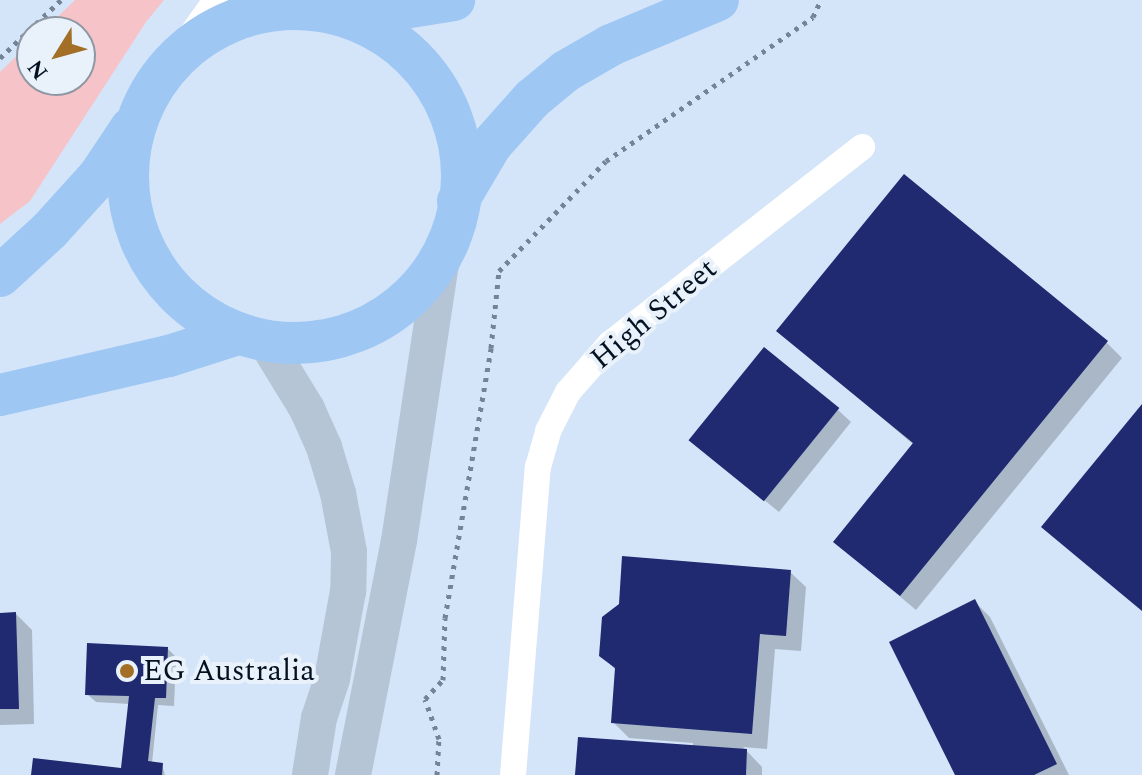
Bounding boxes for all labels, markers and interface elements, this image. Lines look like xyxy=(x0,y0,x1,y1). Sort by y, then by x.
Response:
north arrow xyxy=(16,16,96,96)
text: N xyxy=(19,52,57,87)
street label: High Street xyxy=(584,251,724,377)
place label: EG Australia xyxy=(143,653,315,689)
marker: EG Australia xyxy=(118,662,136,680)

